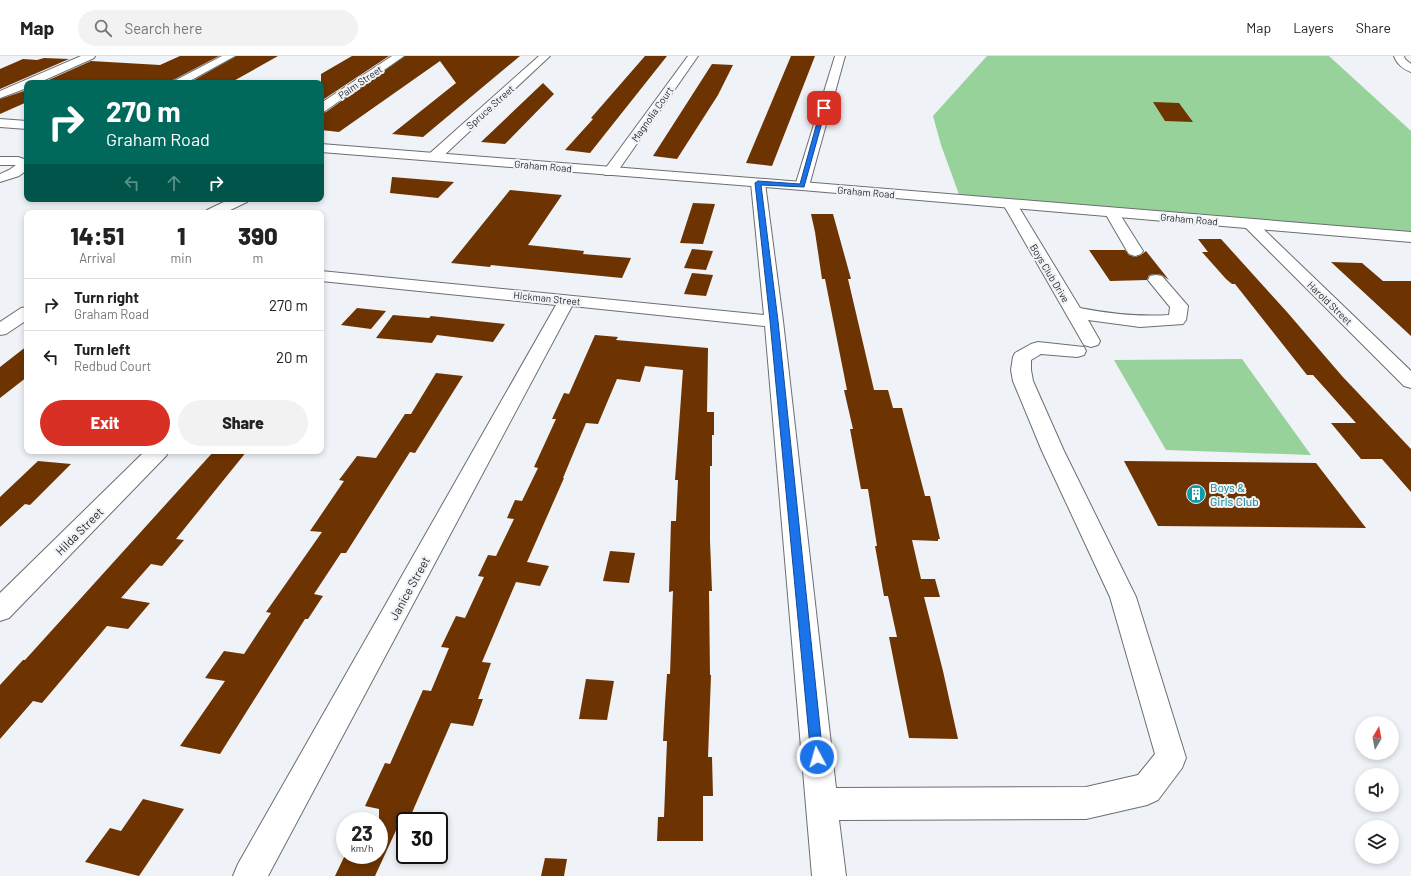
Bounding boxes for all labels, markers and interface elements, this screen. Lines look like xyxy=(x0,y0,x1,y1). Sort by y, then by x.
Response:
search box xyxy=(78,10,358,46)
text: Map xyxy=(20,16,54,39)
icon: search xyxy=(92,17,114,39)
text: Search here xyxy=(124,19,202,37)
text: Map xyxy=(1246,19,1271,36)
text: Layers xyxy=(1293,19,1334,36)
text: Share xyxy=(1356,19,1391,36)
street label: Palm Street xyxy=(336,63,385,101)
street label: Spruce Street xyxy=(464,82,517,132)
street label: Magnolia Court xyxy=(629,84,676,144)
pin xyxy=(807,91,841,125)
text: 270 m xyxy=(106,94,181,128)
icon: right xyxy=(40,96,92,148)
icon: arrive xyxy=(813,97,835,119)
text: Graham Road xyxy=(106,128,210,150)
street label: Graham Road xyxy=(514,158,572,174)
icon: left xyxy=(121,172,143,194)
icon: ahead xyxy=(163,172,185,194)
icon: right xyxy=(205,172,227,194)
street label: Graham Road xyxy=(837,184,895,200)
street label: Graham Road xyxy=(1160,211,1218,227)
text: 14:51 xyxy=(70,221,124,250)
text: 1 xyxy=(177,221,185,250)
text: 390 xyxy=(238,221,278,250)
street label: Boys Club Drive xyxy=(1028,242,1072,304)
text: Arrival xyxy=(79,250,115,266)
text: min xyxy=(171,250,192,266)
text: m xyxy=(252,250,263,266)
street label: Harold Street xyxy=(1305,279,1355,328)
text: Turn right xyxy=(74,288,139,306)
street label: Hickman Street xyxy=(513,289,581,308)
icon: right xyxy=(40,294,62,316)
text: 270 m xyxy=(269,296,308,314)
text: Graham Road xyxy=(74,306,149,322)
text: Turn left xyxy=(74,340,130,358)
icon: left xyxy=(40,346,62,368)
text: 20 m xyxy=(276,348,308,366)
text: Redbud Court xyxy=(74,358,151,374)
button: Exit xyxy=(40,400,170,446)
button: Share xyxy=(178,400,308,446)
place label: Boys & Girls Club xyxy=(1210,480,1259,508)
building icon: Boys & Girls Club xyxy=(1185,483,1207,505)
street label: Hilda Street xyxy=(52,504,106,558)
street label: Janice Street xyxy=(386,554,432,622)
north arrow xyxy=(1355,716,1399,760)
map controls xyxy=(1355,716,1399,864)
position arrow xyxy=(796,736,838,778)
button: sound xyxy=(1355,768,1399,812)
speed limit sign: 30 xyxy=(396,812,448,864)
button: layers xyxy=(1355,820,1399,864)
text: 23 xyxy=(351,821,373,845)
text: km/h xyxy=(351,842,373,854)

